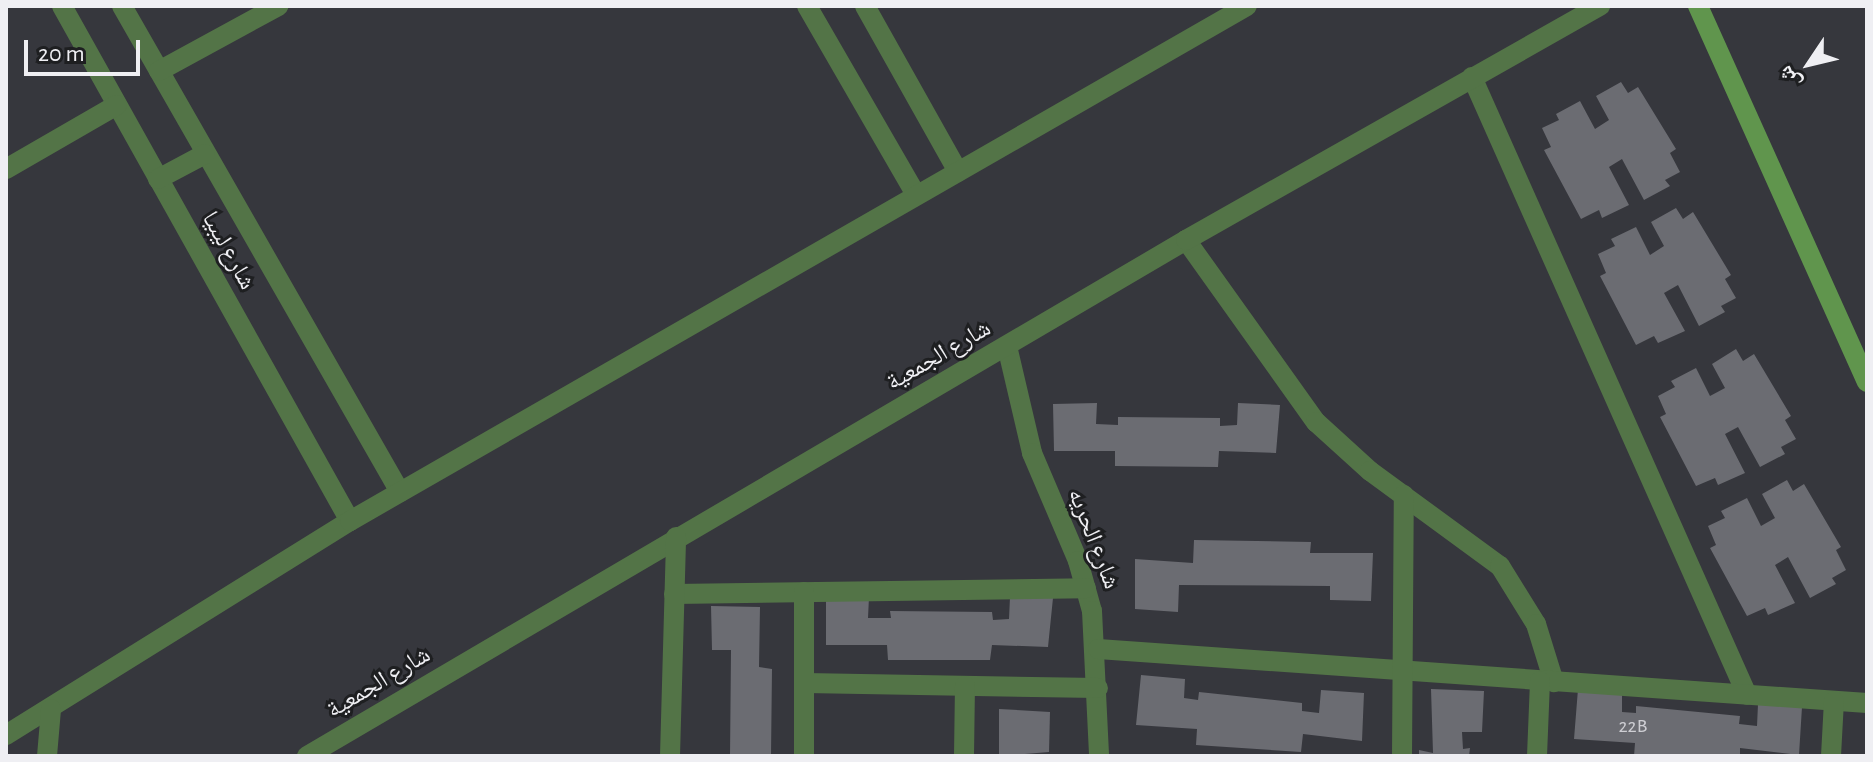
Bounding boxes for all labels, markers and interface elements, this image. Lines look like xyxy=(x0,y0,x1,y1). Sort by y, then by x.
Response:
scale bar xyxy=(28,24,144,74)
north arrow xyxy=(1769,24,1849,104)
text: 20 m xyxy=(38,42,85,66)
text: ش xyxy=(1774,62,1805,94)
street label: شارع ليبيا xyxy=(195,207,261,295)
street label: شارع الجمعية xyxy=(882,315,996,397)
street label: شارع الحريه xyxy=(1061,485,1125,593)
street label: شارع الجمعية xyxy=(322,641,436,725)
house number: 22B xyxy=(1619,714,1647,738)

